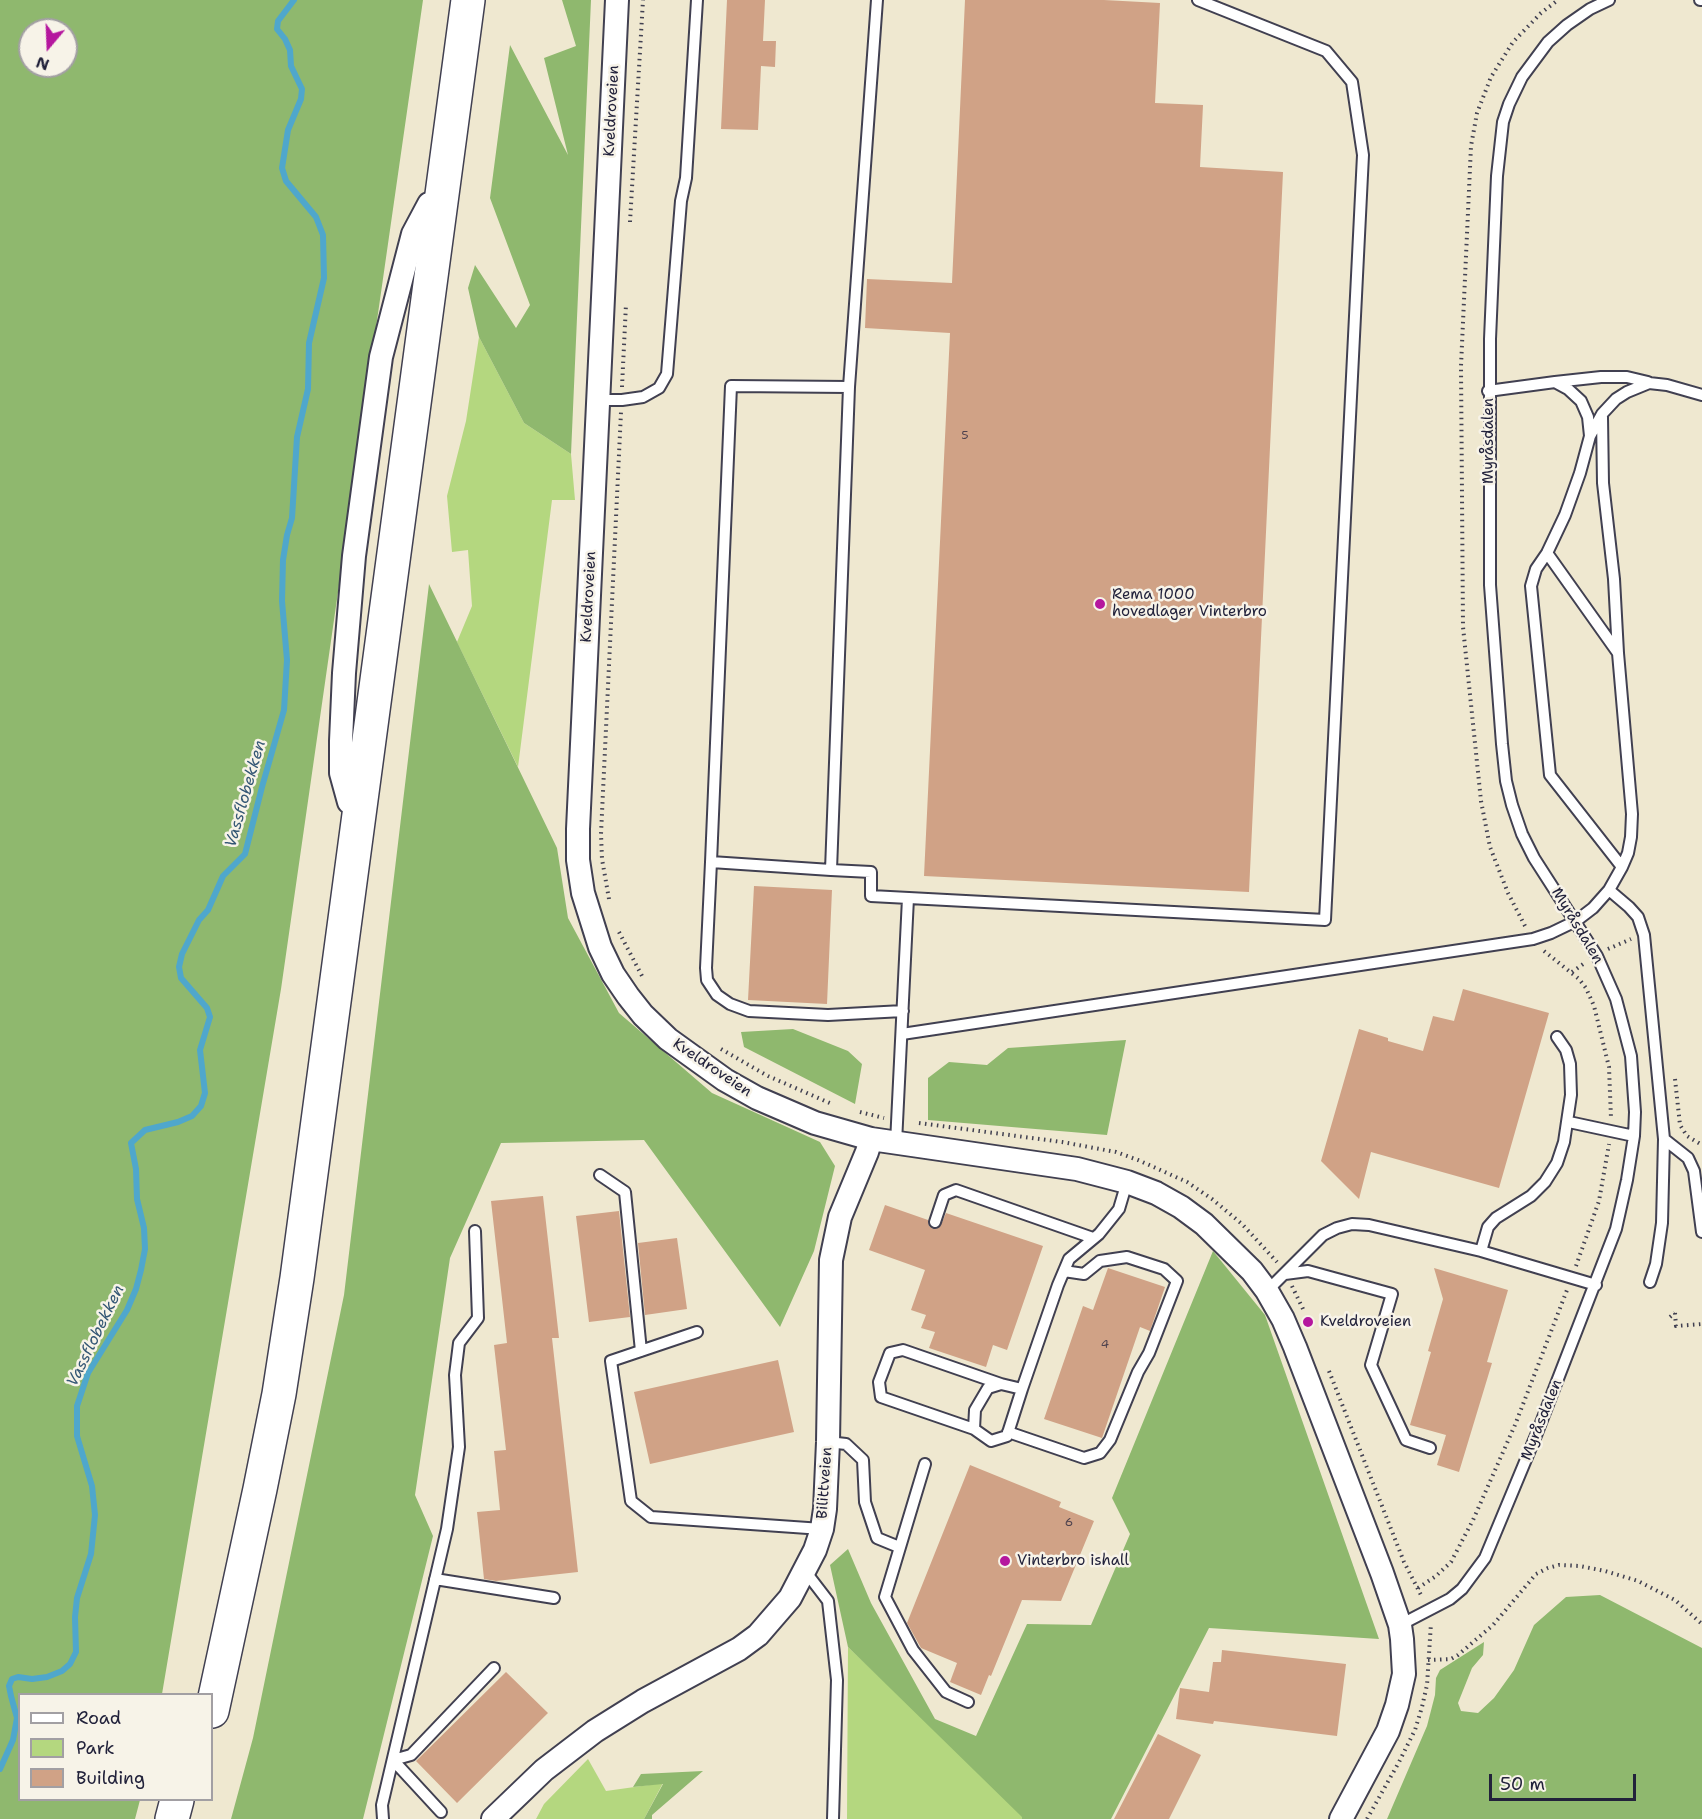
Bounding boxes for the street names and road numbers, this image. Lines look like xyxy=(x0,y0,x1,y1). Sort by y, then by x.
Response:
street label: Kveldroveien xyxy=(601,65,623,157)
street label: Myråsdalen xyxy=(1480,398,1498,484)
street label: Kveldroveien xyxy=(578,551,600,643)
street label: Myråsdalen xyxy=(1547,885,1607,967)
street label: Kveldroveien xyxy=(669,1035,755,1101)
street label: Myråsdalen xyxy=(1518,1377,1566,1463)
street label: Bilittveien xyxy=(814,1447,836,1519)

